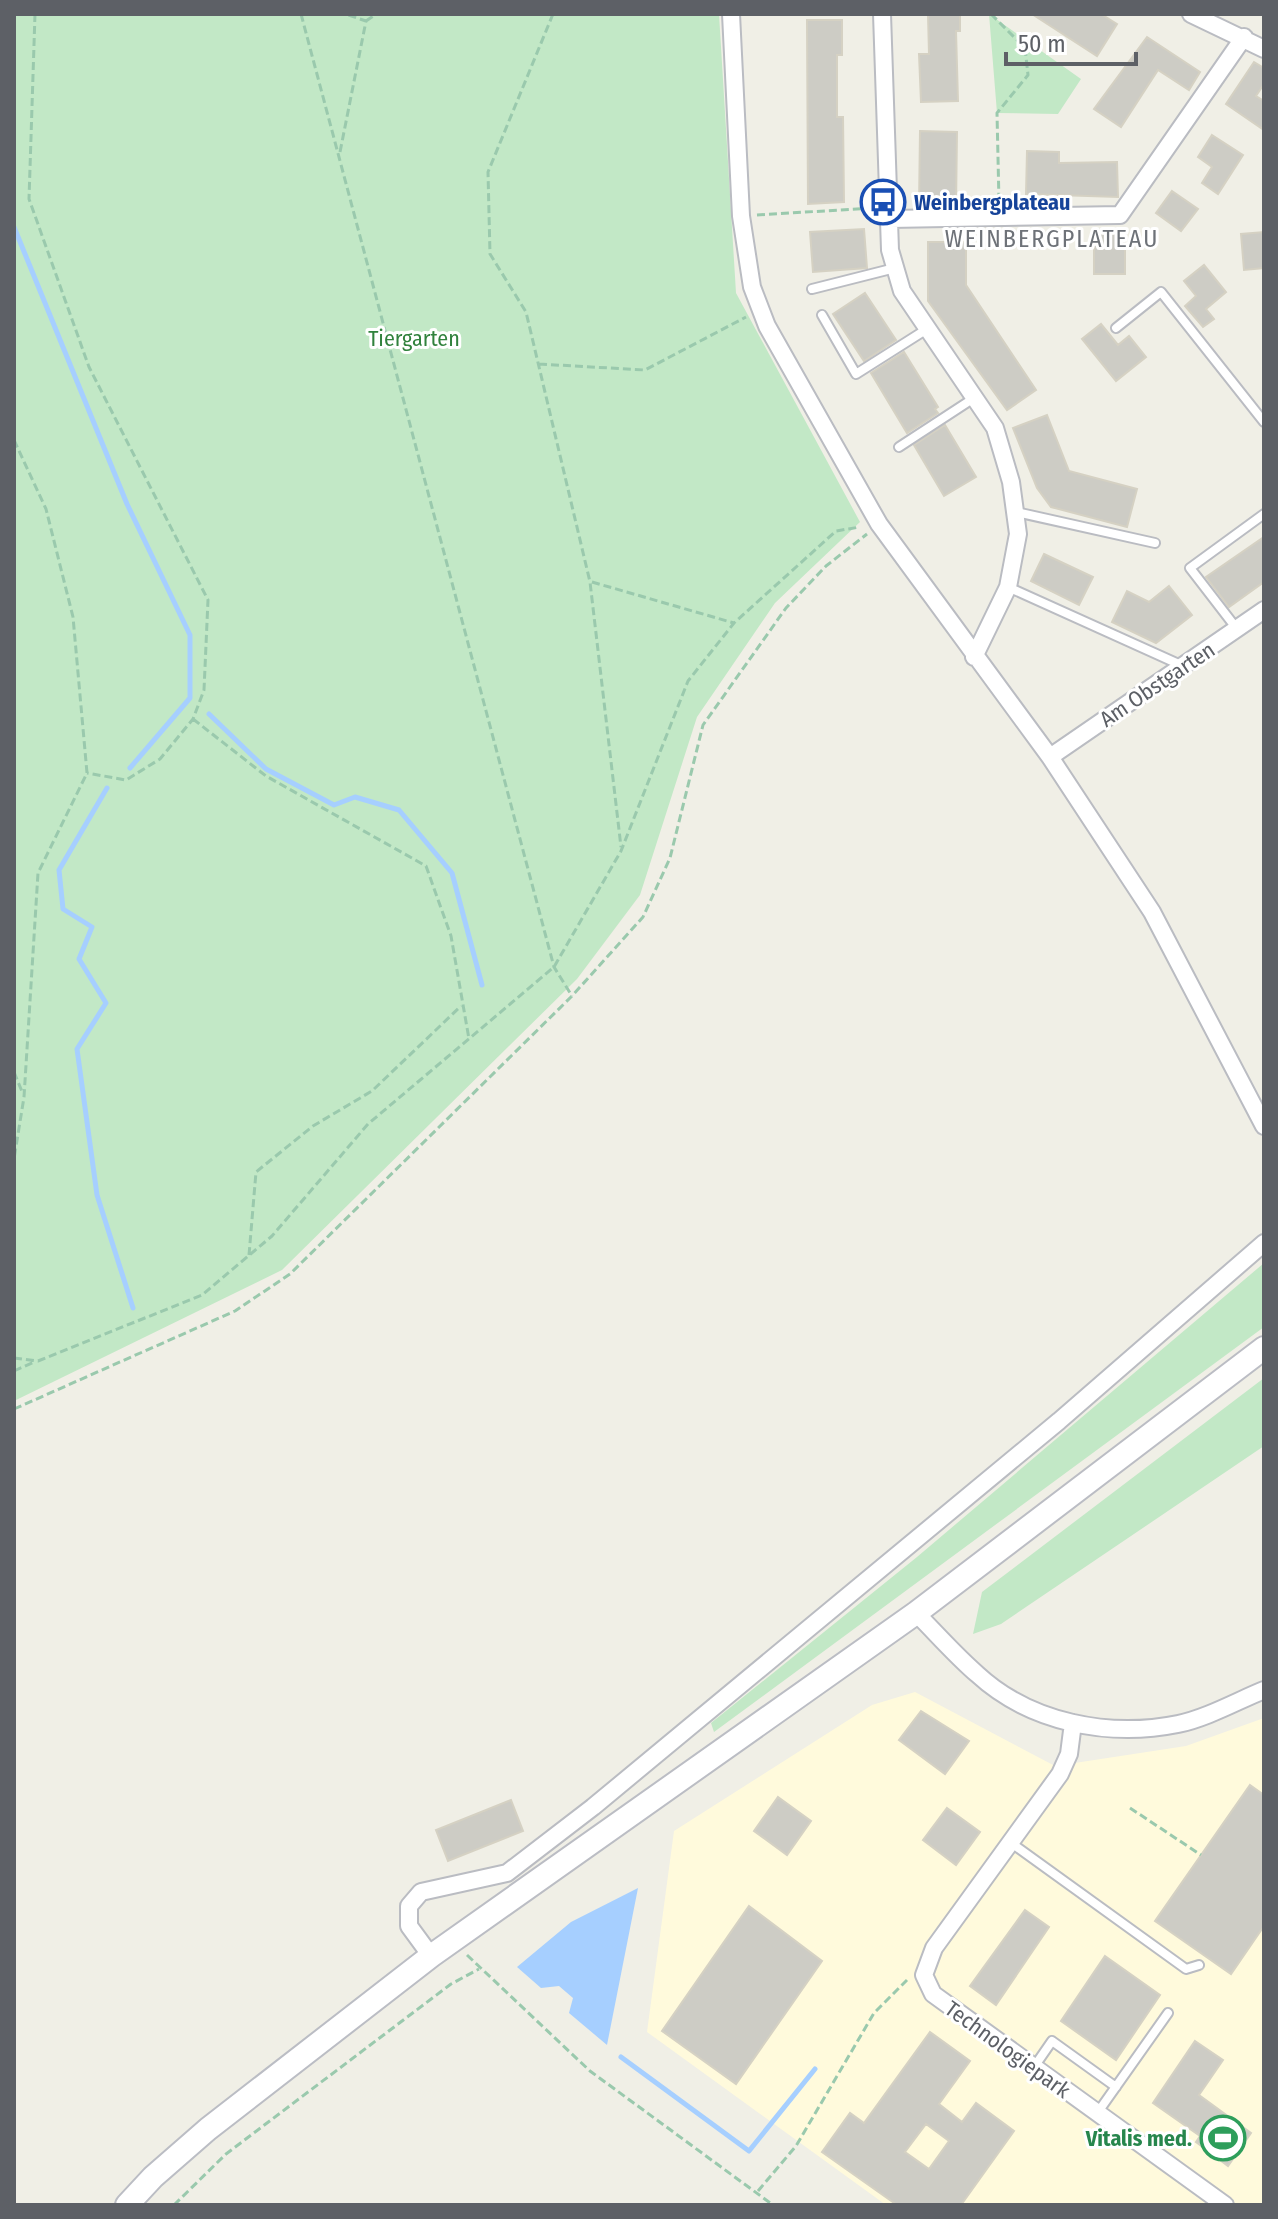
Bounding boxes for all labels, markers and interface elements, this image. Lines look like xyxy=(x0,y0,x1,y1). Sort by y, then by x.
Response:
scale bar xyxy=(1006,16,1136,66)
text: 50 m xyxy=(1018,30,1066,58)
bus stop icon: Weinbergplateau xyxy=(859,178,907,226)
place label: Weinbergplateau xyxy=(914,189,1070,216)
district label: WEINBERGPLATEAU xyxy=(945,225,1159,253)
park label: Tiergarten xyxy=(368,325,460,352)
street label: Am Obstgarten xyxy=(1095,636,1220,733)
street label: Technologiepark xyxy=(940,1995,1076,2104)
sports icon: Vitalis med. xyxy=(1199,2114,1247,2162)
place label: Vitalis med. xyxy=(1085,2125,1192,2152)

